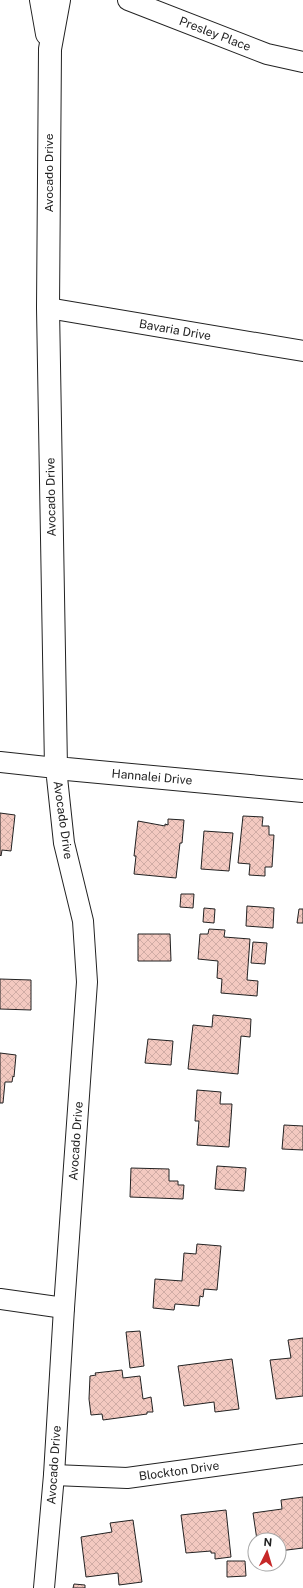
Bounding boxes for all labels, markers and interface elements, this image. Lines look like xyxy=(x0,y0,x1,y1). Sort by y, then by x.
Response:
street label: Presley Place xyxy=(177,14,253,54)
street label: Avocado Drive xyxy=(42,133,56,213)
street label: Bavaria Drive xyxy=(138,317,212,343)
street label: Avocado Drive xyxy=(43,457,59,537)
street label: Hannalei Drive xyxy=(111,766,193,788)
street label: Avocado Drive xyxy=(51,780,75,860)
street label: Avocado Drive xyxy=(66,1101,86,1181)
street label: Avocado Drive xyxy=(44,1425,64,1505)
street label: Blockton Drive xyxy=(138,1458,220,1484)
north arrow xyxy=(247,1532,287,1572)
text: N xyxy=(263,1536,273,1548)

